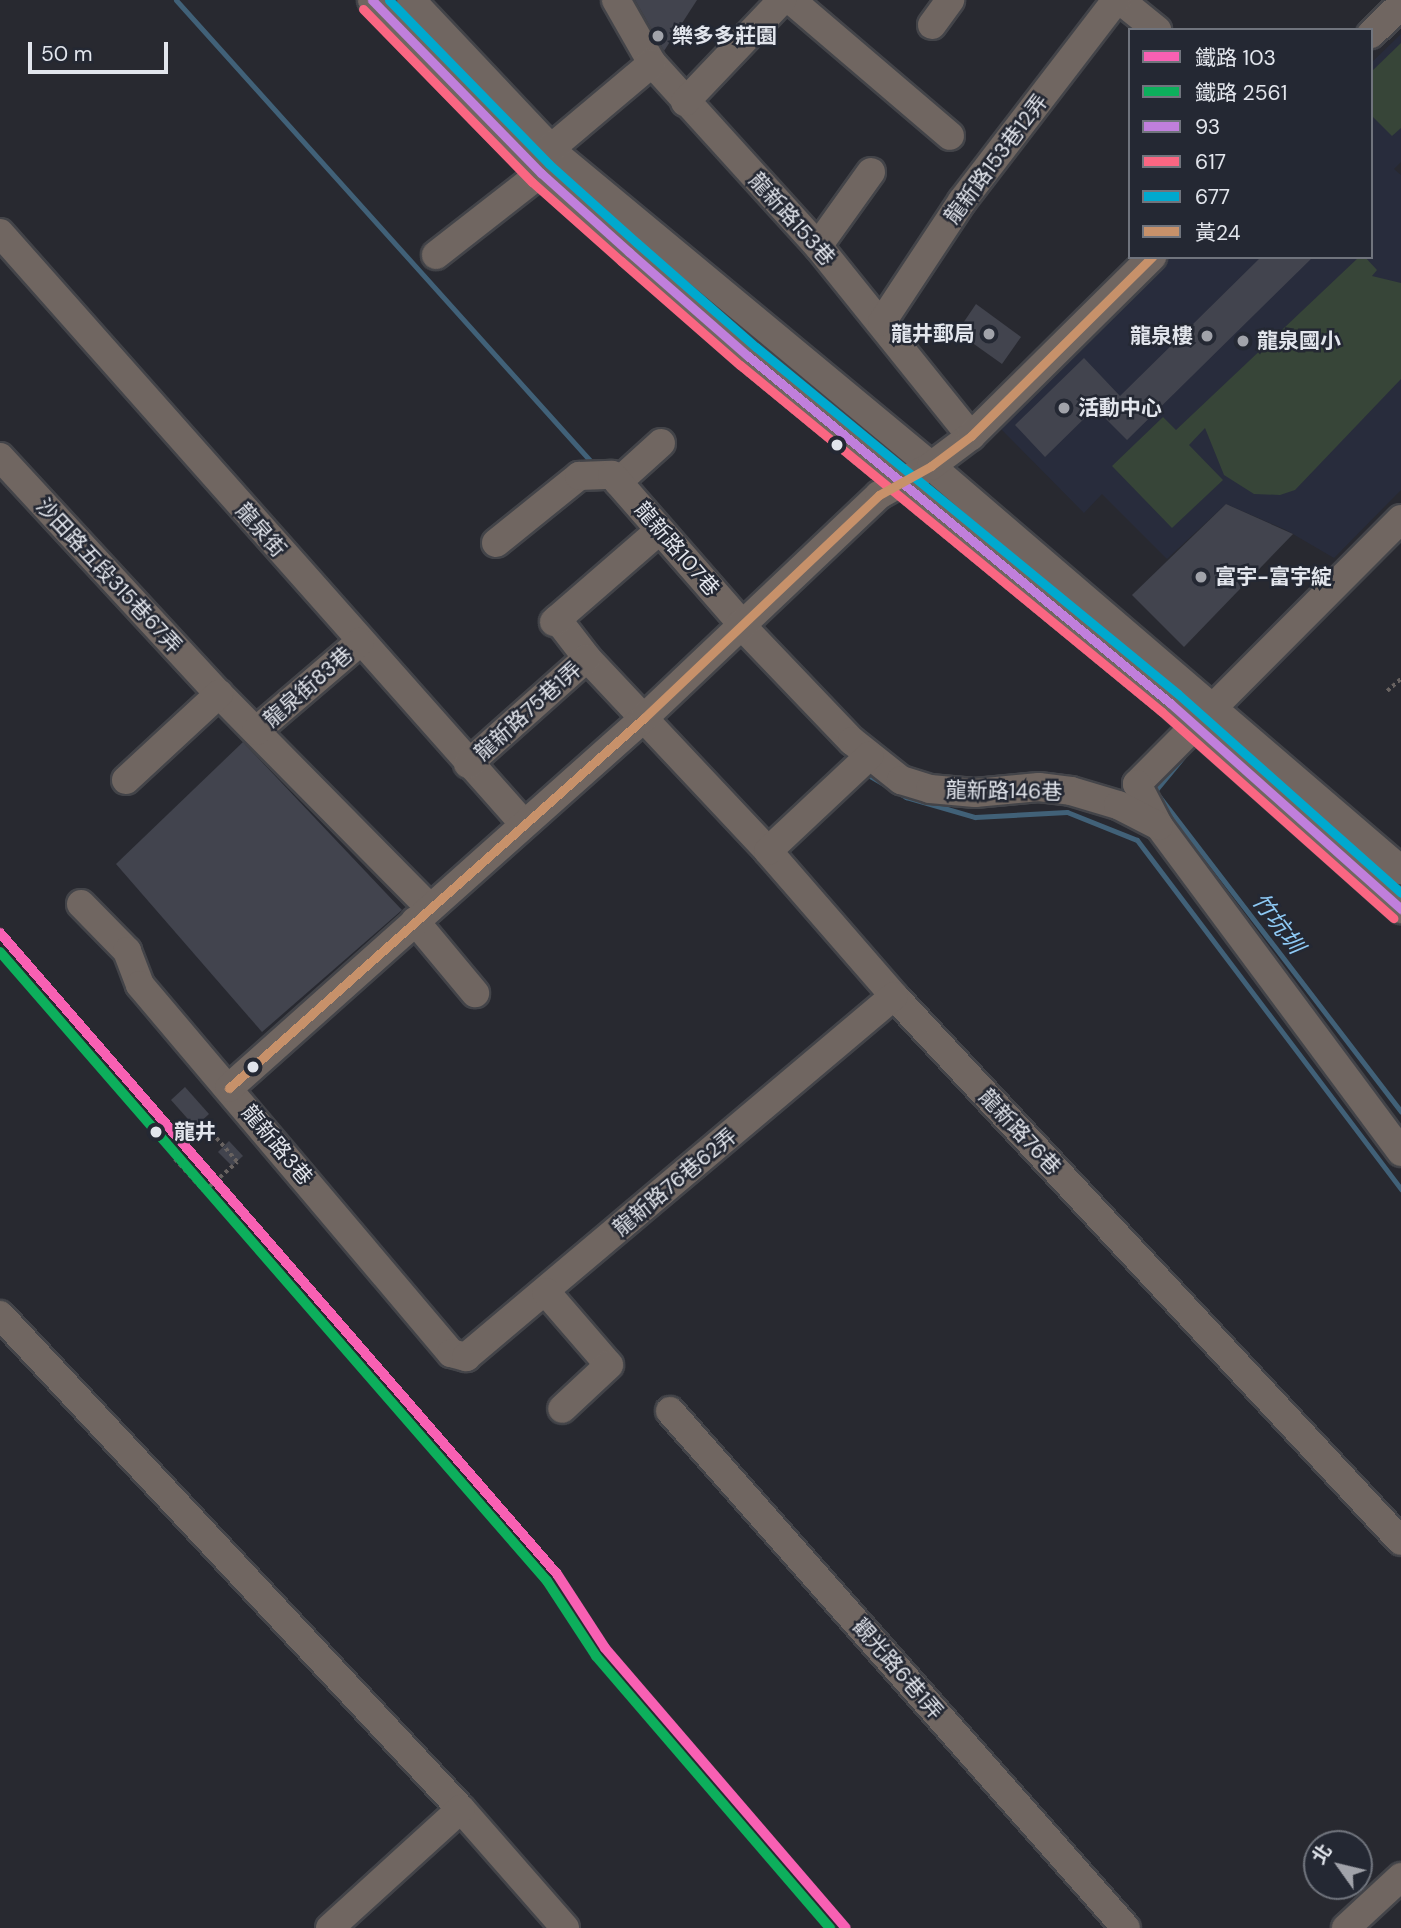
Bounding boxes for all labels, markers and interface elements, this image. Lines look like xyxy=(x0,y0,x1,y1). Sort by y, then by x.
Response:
place label: 樂多多莊園 xyxy=(672,23,777,49)
scale bar xyxy=(32,28,172,72)
marker: 樂多多莊園 xyxy=(650,28,666,44)
legend xyxy=(1128,28,1373,259)
text: 50 m xyxy=(41,40,92,68)
text: 鐵路 103 xyxy=(1195,44,1276,72)
text: 鐵路 2561 xyxy=(1195,79,1287,107)
street label: 龍新路153巷12弄 xyxy=(939,89,1053,229)
text: 93 xyxy=(1195,113,1220,141)
text: 617 xyxy=(1195,148,1226,176)
street label: 龍新路153巷 xyxy=(744,168,840,270)
text: 677 xyxy=(1195,183,1230,211)
text: 黃24 xyxy=(1195,219,1241,247)
place label: 龍井郵局 xyxy=(891,321,975,347)
place label: 龍泉樓 xyxy=(1130,323,1193,349)
marker: 龍井郵局 xyxy=(981,326,997,342)
marker: 龍泉樓 xyxy=(1199,328,1215,344)
place label: 龍泉國小 xyxy=(1257,328,1341,354)
marker: 龍泉國小 xyxy=(1235,333,1251,349)
place label: 活動中心 xyxy=(1078,395,1162,421)
marker: 活動中心 xyxy=(1056,400,1072,416)
unlabelled marker xyxy=(830,438,844,452)
street label: 沙田路五段315巷67弄 xyxy=(31,493,187,659)
street label: 龍新路107巷 xyxy=(629,497,725,601)
street label: 龍泉街 xyxy=(231,498,291,562)
place label: 富宇-富宇綻 xyxy=(1215,564,1332,590)
marker: 富宇-富宇綻 xyxy=(1193,569,1209,585)
street label: 龍泉街83巷 xyxy=(259,642,357,732)
street label: 龍新路75巷1弄 xyxy=(469,656,587,766)
street label: 龍新路146巷 xyxy=(946,777,1062,805)
water label: 竹坑圳 xyxy=(1246,887,1310,959)
unlabelled marker xyxy=(246,1060,260,1074)
street label: 龍新路76巷 xyxy=(974,1084,1066,1180)
street label: 龍新路3巷 xyxy=(236,1100,318,1190)
place label: 龍井 xyxy=(174,1119,216,1145)
marker: 龍井 xyxy=(145,1121,167,1143)
street label: 龍新路76巷62弄 xyxy=(608,1123,742,1241)
street label: 觀光路6巷1弄 xyxy=(848,1614,948,1724)
north arrow xyxy=(1303,1830,1373,1900)
text: 北 xyxy=(1306,1839,1338,1869)

